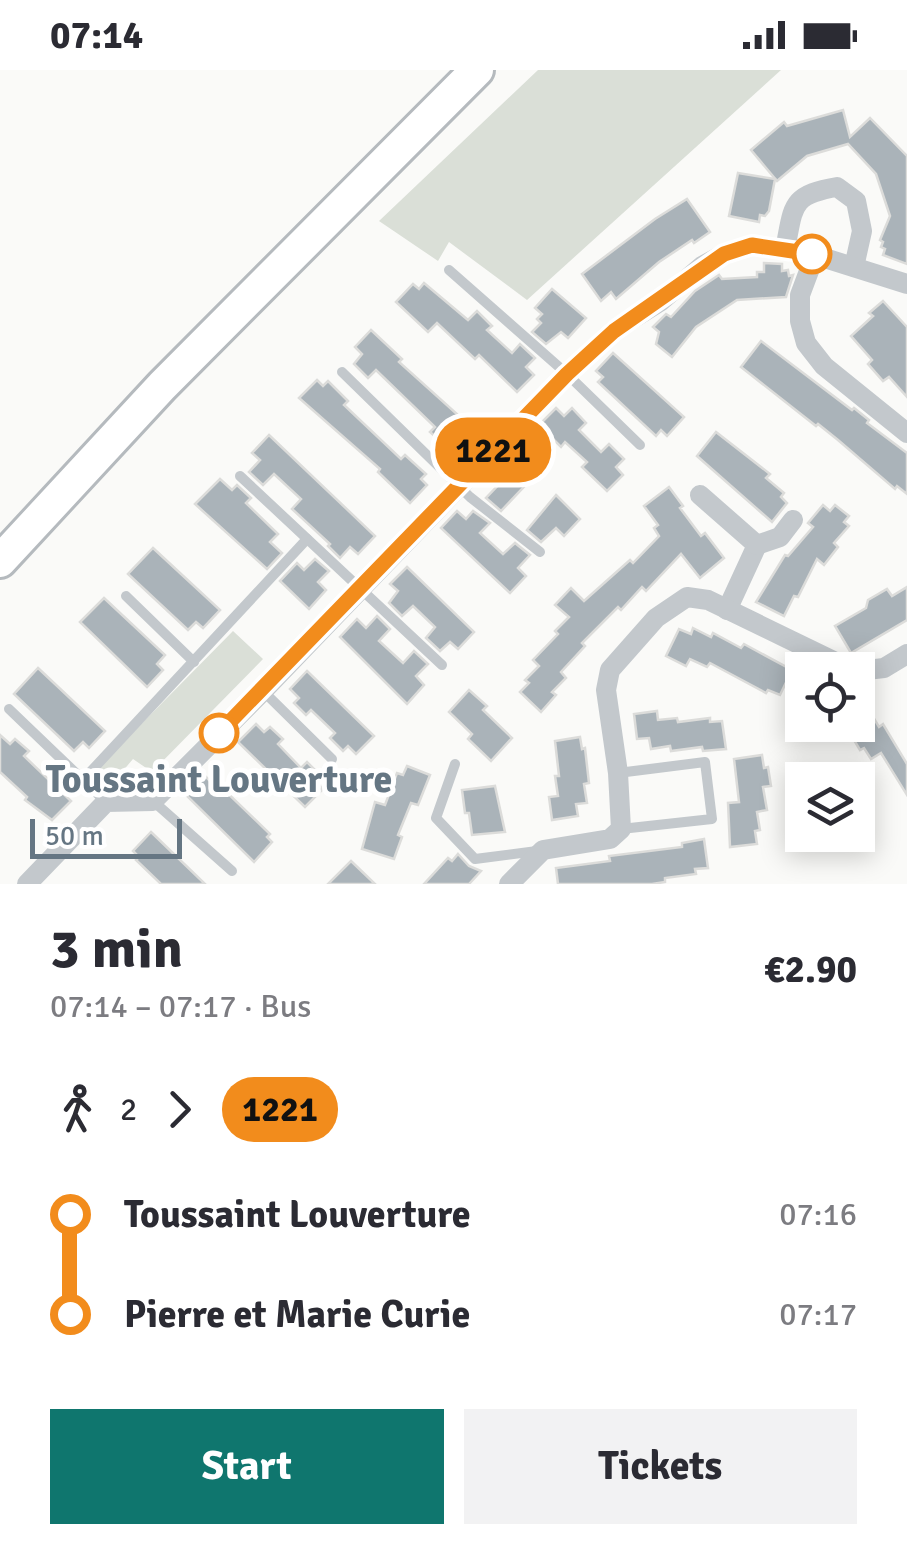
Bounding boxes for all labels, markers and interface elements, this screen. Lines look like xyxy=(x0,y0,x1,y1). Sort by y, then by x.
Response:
text: 07:14 xyxy=(50,12,143,59)
unlabelled marker xyxy=(793,235,831,273)
line badge: 1221 xyxy=(423,418,563,482)
text: 1221 xyxy=(455,429,531,472)
map controls xyxy=(785,652,875,852)
button: locate xyxy=(785,652,875,742)
marker: Toussaint Louverture xyxy=(200,714,238,752)
place label: Toussaint Louverture xyxy=(46,756,392,803)
button: layers xyxy=(785,762,875,852)
scale bar xyxy=(30,814,182,858)
text: 50 m xyxy=(45,819,104,853)
text: 3 min xyxy=(50,915,183,983)
text: €2.90 xyxy=(764,946,857,993)
text: 07:14 – 07:17 · Bus xyxy=(50,987,311,1026)
icon: walk xyxy=(50,1082,105,1137)
icon: forward xyxy=(152,1082,207,1137)
text: 1221 xyxy=(242,1088,318,1131)
text: 2 xyxy=(120,1090,137,1129)
text: Toussaint Louverture xyxy=(124,1191,471,1238)
text: 07:16 xyxy=(779,1195,857,1234)
text: Pierre et Marie Curie xyxy=(124,1291,470,1338)
text: 07:17 xyxy=(779,1295,857,1334)
button: Start xyxy=(50,1409,444,1524)
button: Tickets xyxy=(464,1409,857,1524)

